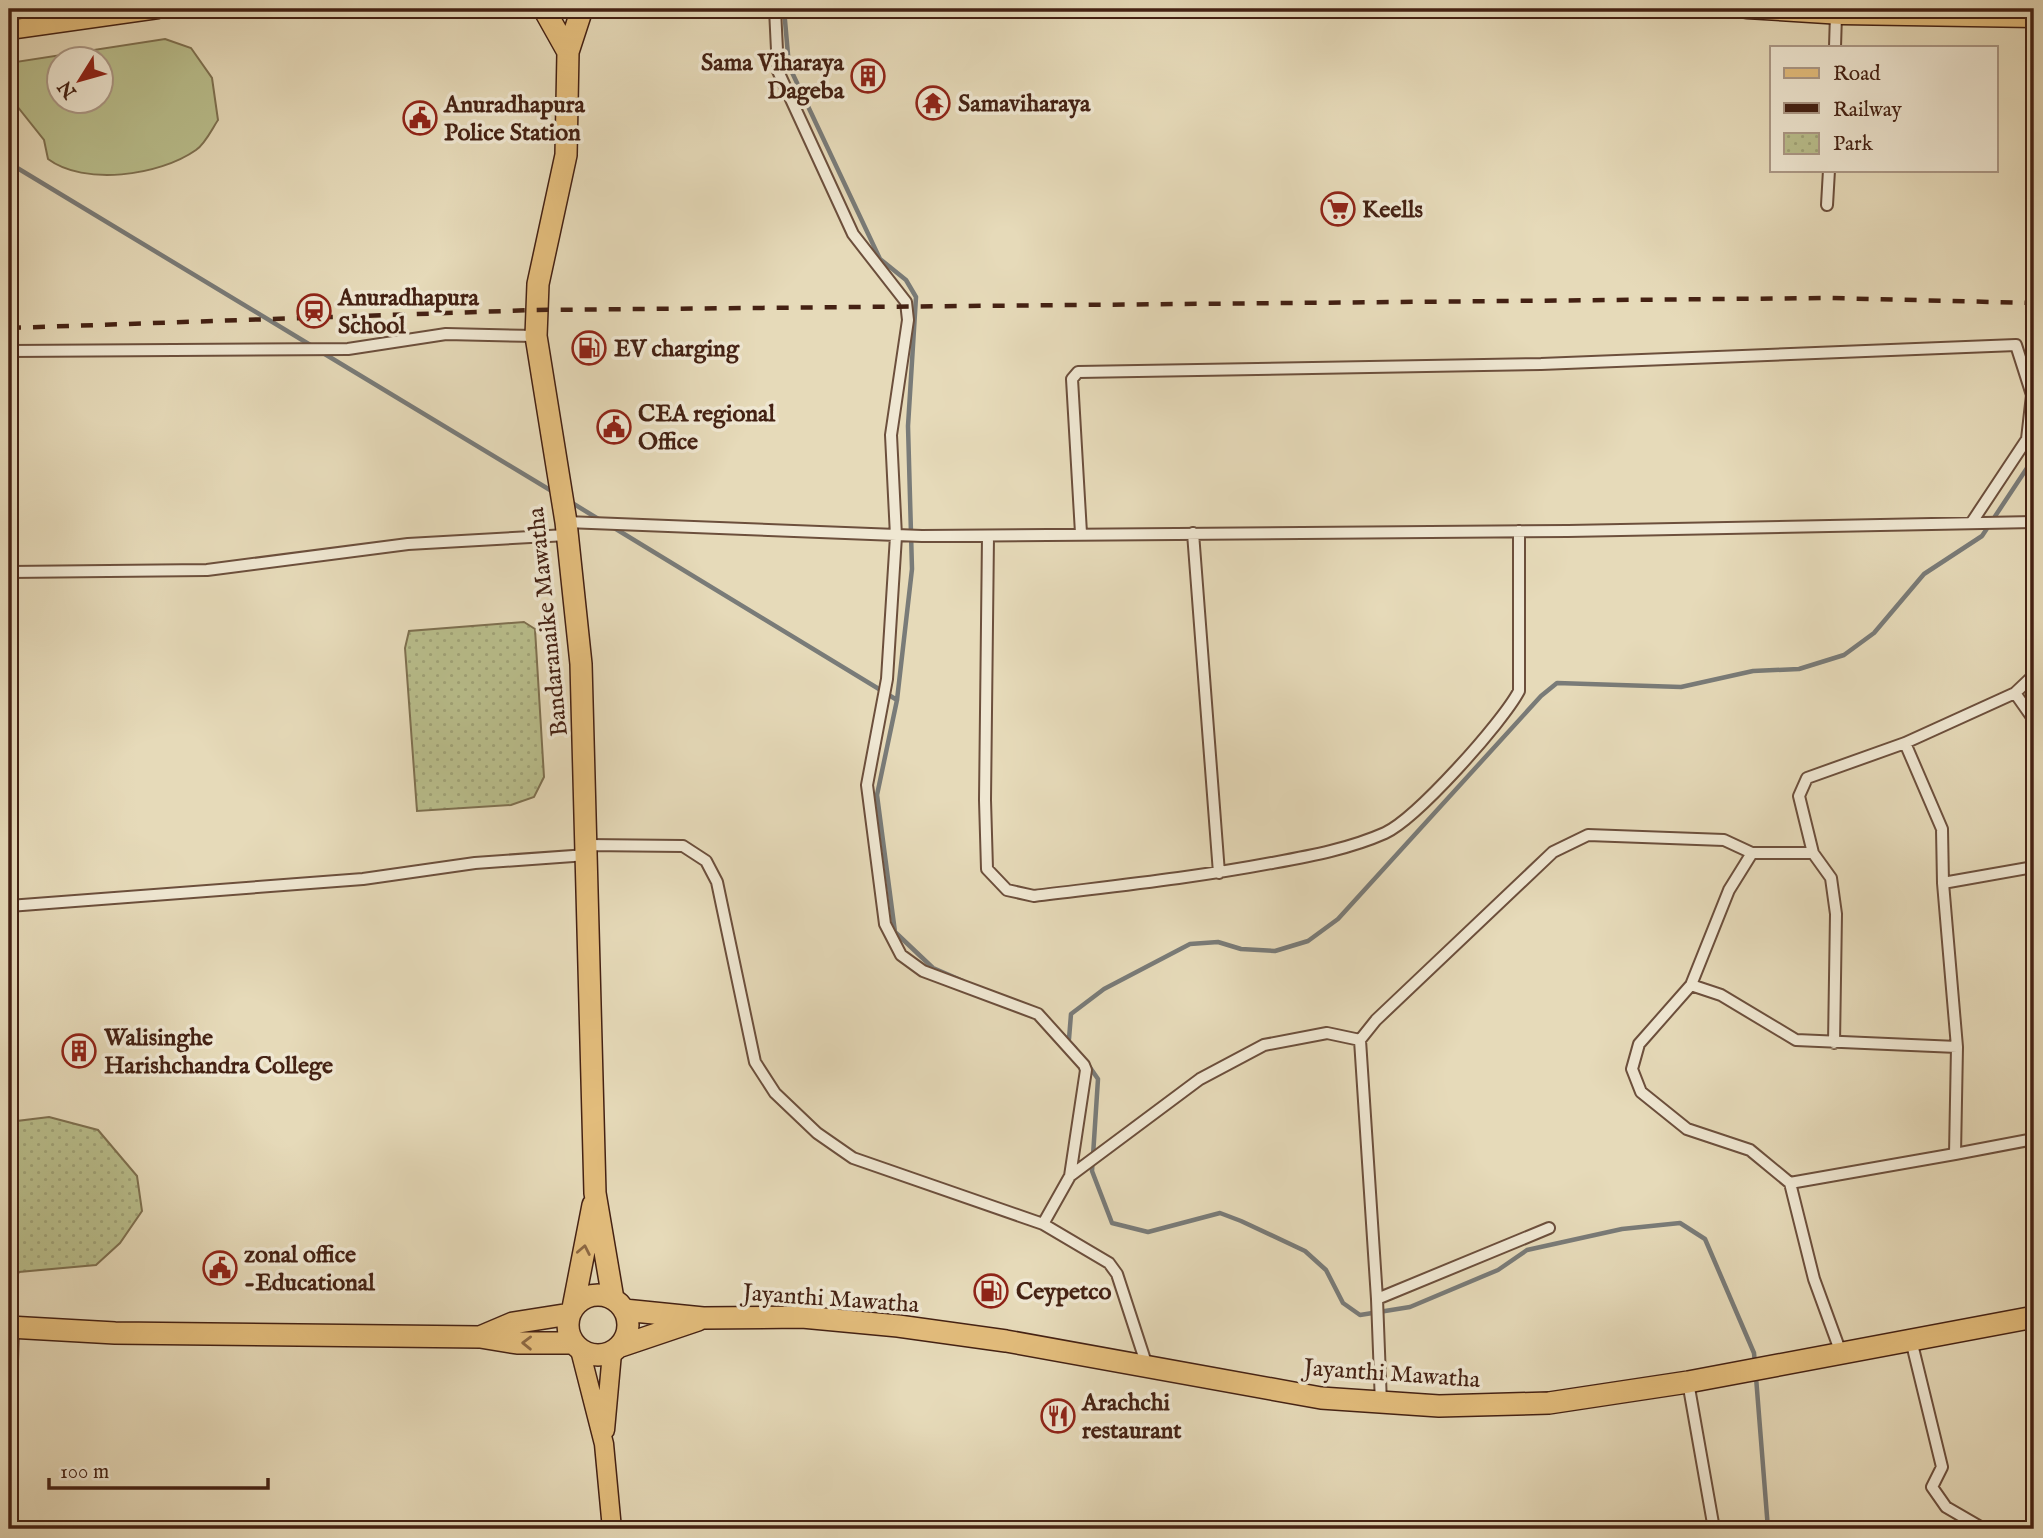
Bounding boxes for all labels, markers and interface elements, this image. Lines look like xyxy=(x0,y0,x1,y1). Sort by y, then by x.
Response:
north arrow xyxy=(46,46,116,116)
legend xyxy=(1770,46,1997,172)
place label: Sama Viharaya Dageba xyxy=(701,48,845,107)
building icon: Sama Viharaya Dageba xyxy=(849,57,887,95)
text: Road xyxy=(1833,61,1881,88)
text: N xyxy=(53,75,83,104)
temple icon: Samaviharaya xyxy=(914,84,952,122)
place label: Samaviharaya xyxy=(958,89,1091,120)
place label: Anuradhapura Police Station xyxy=(443,90,586,149)
text: Railway xyxy=(1833,97,1903,124)
public building icon: Anuradhapura Police Station xyxy=(401,99,439,137)
text: Park xyxy=(1833,131,1874,158)
supermarket icon: Keells xyxy=(1319,190,1357,228)
place label: Keells xyxy=(1362,195,1424,226)
place label: Anuradhapura School xyxy=(337,283,480,342)
station icon: Anuradhapura School xyxy=(295,292,333,330)
fuel station icon: EV charging xyxy=(570,329,608,367)
place label: EV charging xyxy=(614,334,740,365)
place label: CEA regional Office xyxy=(638,399,775,458)
public building icon: CEA regional Office xyxy=(595,408,633,446)
street label: Bandaranaike Mawatha xyxy=(521,505,576,738)
place label: Walisinghe Harishchandra College xyxy=(103,1023,333,1082)
building icon: Walisinghe Harishchandra College xyxy=(60,1032,98,1070)
place label: zonal office -Educational xyxy=(244,1240,375,1299)
one-way arrow xyxy=(576,1244,591,1256)
public building icon: zonal office -Educational xyxy=(201,1249,239,1287)
fuel station icon: Ceypetco xyxy=(972,1272,1010,1310)
place label: Ceypetco xyxy=(1016,1277,1112,1308)
street label: Jayanthi Mawatha xyxy=(739,1278,921,1321)
one-way arrow xyxy=(521,1335,531,1351)
street label: Jayanthi Mawatha xyxy=(1300,1353,1482,1396)
place label: Arachchi restaurant xyxy=(1081,1388,1182,1447)
restaurant icon: Arachchi restaurant xyxy=(1039,1397,1077,1435)
scale bar xyxy=(49,1447,268,1491)
text: 100 m xyxy=(60,1459,109,1486)

